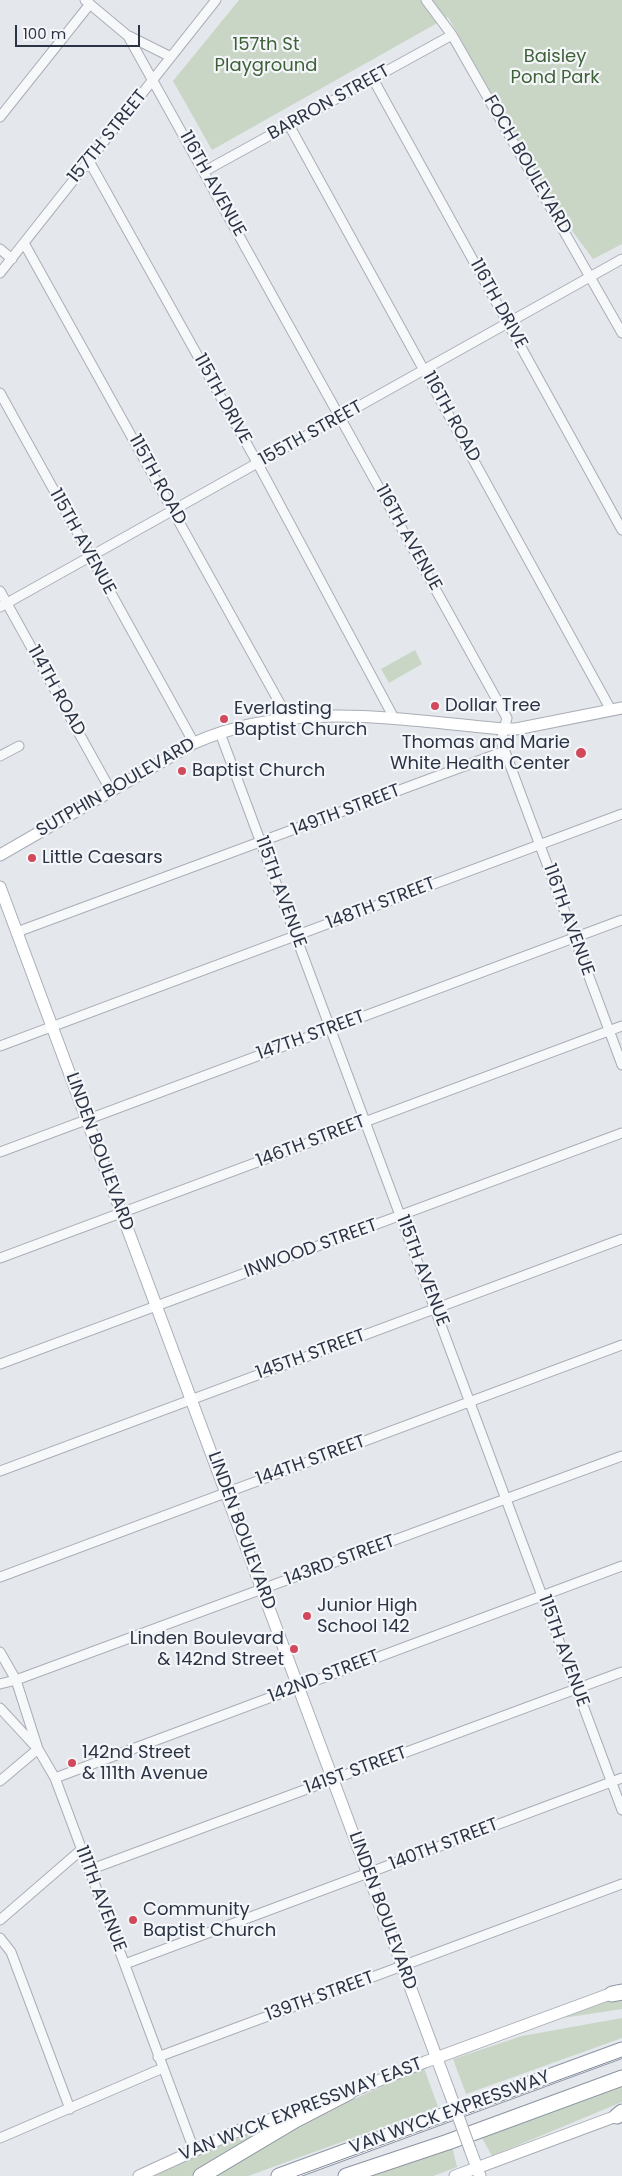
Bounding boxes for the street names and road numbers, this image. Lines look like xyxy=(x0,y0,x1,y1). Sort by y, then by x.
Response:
street label: BARRON STREET xyxy=(264,61,394,145)
street label: 157TH STREET xyxy=(64,86,152,188)
street label: FOCH BOULEVARD xyxy=(478,92,576,238)
street label: 116TH AVENUE xyxy=(174,127,250,241)
street label: 116TH DRIVE xyxy=(464,255,532,353)
street label: 115TH DRIVE xyxy=(188,350,256,448)
street label: 116TH ROAD xyxy=(417,368,485,466)
street label: 155TH STREET xyxy=(256,397,366,471)
street label: 115TH ROAD xyxy=(123,431,191,529)
street label: 116TH AVENUE xyxy=(370,481,446,595)
street label: 115TH AVENUE xyxy=(44,485,120,599)
street label: 114TH ROAD xyxy=(22,642,90,740)
street label: SUTPHIN BOULEVARD xyxy=(33,734,199,842)
street label: 149TH STREET xyxy=(289,780,403,842)
street label: 115TH AVENUE xyxy=(250,833,310,951)
street label: 116TH AVENUE xyxy=(538,861,598,979)
street label: 148TH STREET xyxy=(323,873,439,935)
street label: 147TH STREET xyxy=(254,1006,368,1066)
street label: LINDEN BOULEVARD xyxy=(60,1070,138,1234)
street label: 146TH STREET xyxy=(253,1111,369,1173)
street label: 115TH AVENUE xyxy=(391,1212,453,1330)
street label: INWOOD STREET xyxy=(242,1215,380,1283)
street label: 145TH STREET xyxy=(253,1325,369,1385)
street label: 144TH STREET xyxy=(253,1431,369,1491)
street label: LINDEN BOULEVARD xyxy=(202,1449,280,1613)
street label: 143RD STREET xyxy=(282,1531,398,1591)
street label: 115TH AVENUE xyxy=(533,1592,593,1710)
street label: 142ND STREET xyxy=(265,1646,383,1708)
street label: 141ST STREET xyxy=(302,1742,410,1800)
street label: 140TH STREET xyxy=(387,1814,501,1876)
street label: LINDEN BOULEVARD xyxy=(343,1829,421,1993)
street label: 111TH AVENUE xyxy=(70,1843,130,1955)
street label: 139TH STREET xyxy=(263,1967,377,2027)
street label: VAN WYCK EXPRESSWAY EAST xyxy=(177,2054,425,2166)
street label: VAN WYCK EXPRESSWAY xyxy=(347,2067,553,2159)

